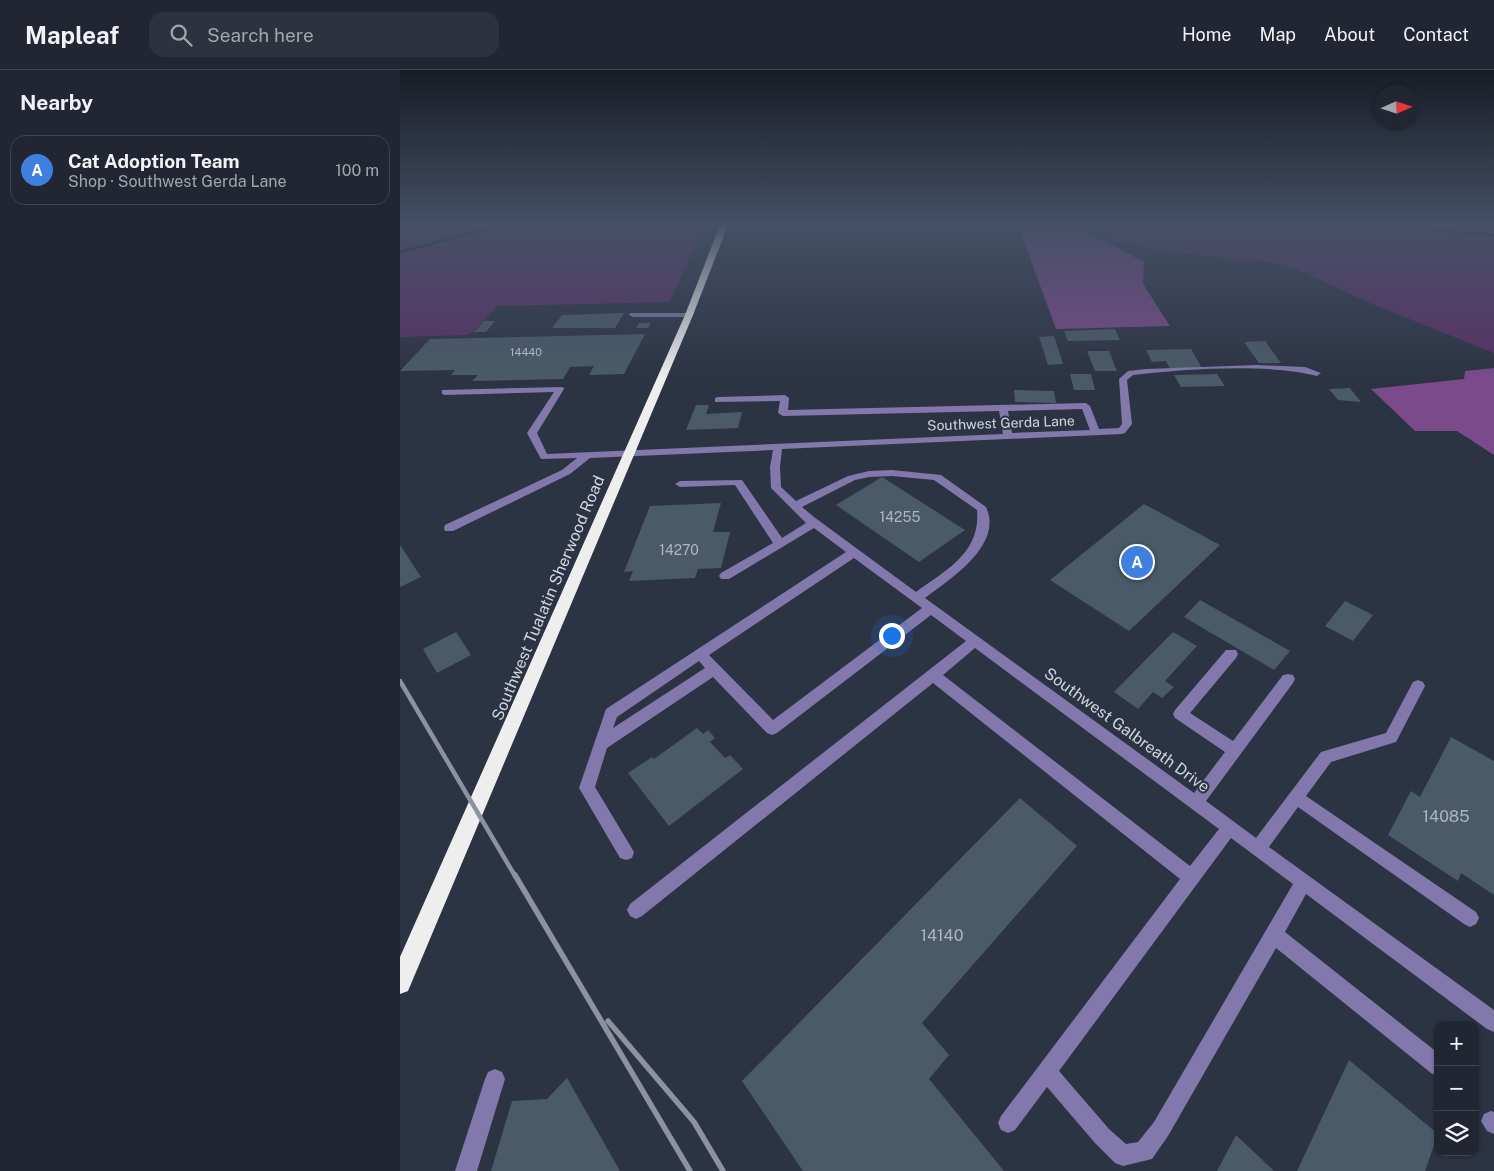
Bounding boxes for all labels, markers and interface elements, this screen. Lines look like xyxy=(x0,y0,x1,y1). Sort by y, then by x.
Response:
search box xyxy=(149,12,499,57)
text: Mapleaf xyxy=(25,21,119,49)
icon: search xyxy=(167,21,195,49)
text: Search here xyxy=(207,24,314,46)
text: Home xyxy=(1182,24,1232,45)
text: Map xyxy=(1260,24,1296,45)
text: About xyxy=(1324,24,1375,45)
text: Contact xyxy=(1403,24,1469,45)
north arrow xyxy=(1374,85,1419,130)
text: Nearby xyxy=(20,90,93,115)
text: Cat Adoption Team xyxy=(68,150,240,172)
text: A xyxy=(31,161,43,180)
text: 100 m xyxy=(335,161,379,180)
text: Shop · Southwest Gerda Lane xyxy=(68,172,287,191)
house number: 14440 xyxy=(510,346,542,358)
street label: Southwest Gerda Lane xyxy=(927,412,1075,434)
street label: Southwest Tualatin Sherwood Road xyxy=(488,473,608,723)
house number: 14255 xyxy=(880,509,920,525)
house number: 14270 xyxy=(659,542,699,558)
pin: A xyxy=(1121,543,1153,581)
your location xyxy=(879,623,905,649)
street label: Southwest Galbreath Drive xyxy=(1041,664,1213,796)
house number: 14085 xyxy=(1423,807,1469,826)
house number: 14140 xyxy=(921,926,964,945)
map controls xyxy=(1434,1021,1479,1156)
button: + xyxy=(1434,1021,1479,1066)
button: − xyxy=(1434,1066,1479,1111)
button: layers xyxy=(1434,1111,1479,1156)

